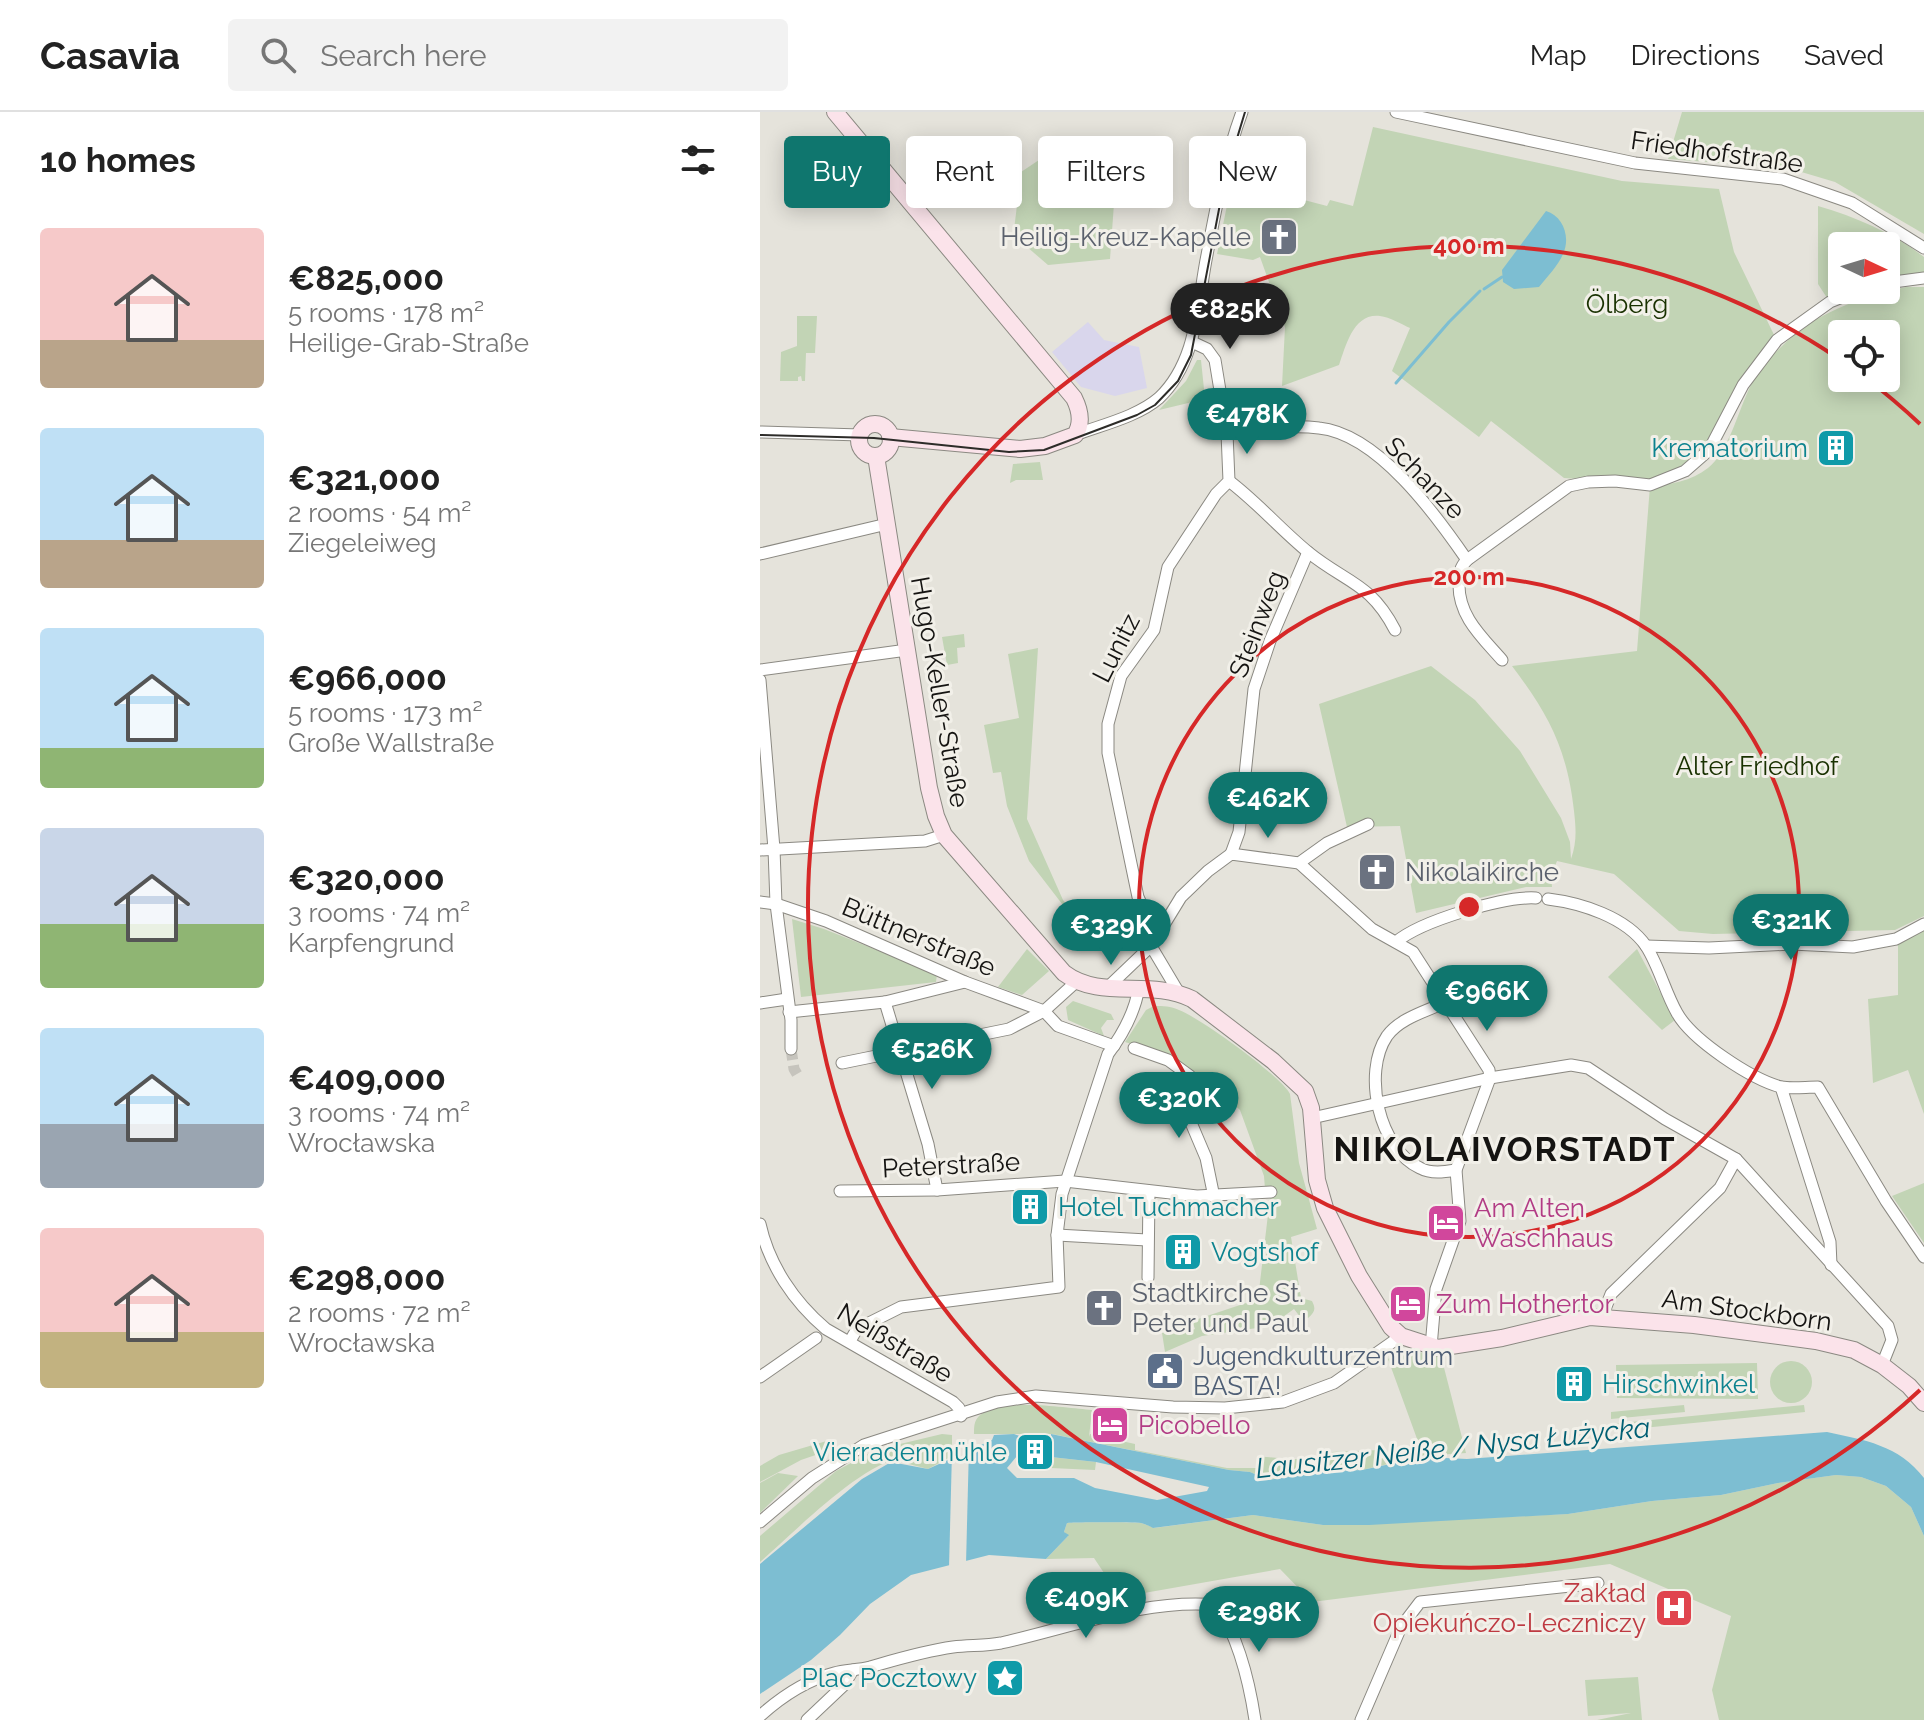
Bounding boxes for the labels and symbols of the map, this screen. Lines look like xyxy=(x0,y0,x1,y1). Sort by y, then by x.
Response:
street label: Friedhofstraße xyxy=(1629,125,1805,179)
church icon: Heilig-Kreuz-Kapelle xyxy=(1258,216,1300,258)
place label: Heilig-Kreuz-Kapelle xyxy=(1000,222,1251,252)
text: 400 m xyxy=(1433,231,1505,260)
north arrow xyxy=(1828,232,1900,304)
pin: €825K xyxy=(1174,283,1286,351)
park label: Ölberg xyxy=(1586,288,1668,319)
pin: €478K xyxy=(1191,388,1303,456)
building icon: Krematorium xyxy=(1815,427,1857,469)
street label: Schanze xyxy=(1379,431,1471,525)
place label: Krematorium xyxy=(1651,433,1808,463)
text: 200 m xyxy=(1433,562,1505,591)
street label: Steinweg xyxy=(1223,566,1291,682)
street label: Hugo-Keller-Straße xyxy=(905,574,975,810)
street label: Lunitz xyxy=(1086,609,1146,687)
park label: Alter Friedhof xyxy=(1675,751,1840,781)
pin: €462K xyxy=(1212,772,1324,840)
church icon: Nikolaikirche xyxy=(1356,851,1398,893)
place label: Nikolaikirche xyxy=(1405,857,1559,887)
street label: Büttnerstraße xyxy=(838,891,1000,983)
centre of rings xyxy=(1455,893,1483,921)
pin: €321K xyxy=(1735,894,1847,962)
pin: €329K xyxy=(1055,899,1167,967)
pin: €966K xyxy=(1431,965,1543,1033)
pin: €526K xyxy=(876,1023,988,1091)
pin: €320K xyxy=(1123,1072,1235,1140)
district label: NIKOLAIVORSTADT xyxy=(1334,1129,1676,1169)
street label: Peterstraße xyxy=(881,1146,1021,1184)
building icon: Hotel Tuchmacher xyxy=(1009,1186,1051,1228)
place label: Hotel Tuchmacher xyxy=(1058,1192,1279,1222)
place label: Am Alten Waschhaus xyxy=(1474,1193,1613,1253)
hotel icon: Am Alten Waschhaus xyxy=(1425,1202,1467,1244)
building icon: Vogtshof xyxy=(1162,1231,1204,1273)
place label: Vogtshof xyxy=(1211,1237,1320,1267)
place label: Stadtkirche St. Peter und Paul xyxy=(1132,1278,1309,1338)
hotel icon: Zum Hothertor xyxy=(1387,1283,1429,1325)
street label: Am Stockborn xyxy=(1660,1283,1834,1337)
church icon: Stadtkirche St. Peter und Paul xyxy=(1083,1287,1125,1329)
place label: Zum Hothertor xyxy=(1436,1289,1614,1319)
street label: Neißstraße xyxy=(832,1297,958,1389)
place label: Jugendkulturzentrum BASTA! xyxy=(1193,1341,1453,1401)
public building icon: Jugendkulturzentrum BASTA! xyxy=(1144,1350,1186,1392)
building icon: Hirschwinkel xyxy=(1553,1363,1595,1405)
place label: Hirschwinkel xyxy=(1602,1369,1756,1399)
hotel icon: Picobello xyxy=(1089,1404,1131,1446)
place label: Picobello xyxy=(1138,1410,1250,1440)
water label: Lausitzer Neiße / Nysa Łużycka xyxy=(1254,1411,1652,1485)
building icon: Vierradenmühle xyxy=(1014,1431,1056,1473)
place label: Vierradenmühle xyxy=(813,1437,1007,1467)
pin: €409K xyxy=(1030,1572,1142,1640)
place label: Zakład Opiekuńczo-Leczniczy xyxy=(1373,1578,1646,1638)
pin: €298K xyxy=(1203,1586,1315,1654)
hospital icon: Zakład Opiekuńczo-Leczniczy xyxy=(1653,1587,1695,1629)
place icon: Plac Pocztowy xyxy=(984,1657,1026,1699)
place label: Plac Pocztowy xyxy=(802,1663,977,1693)

